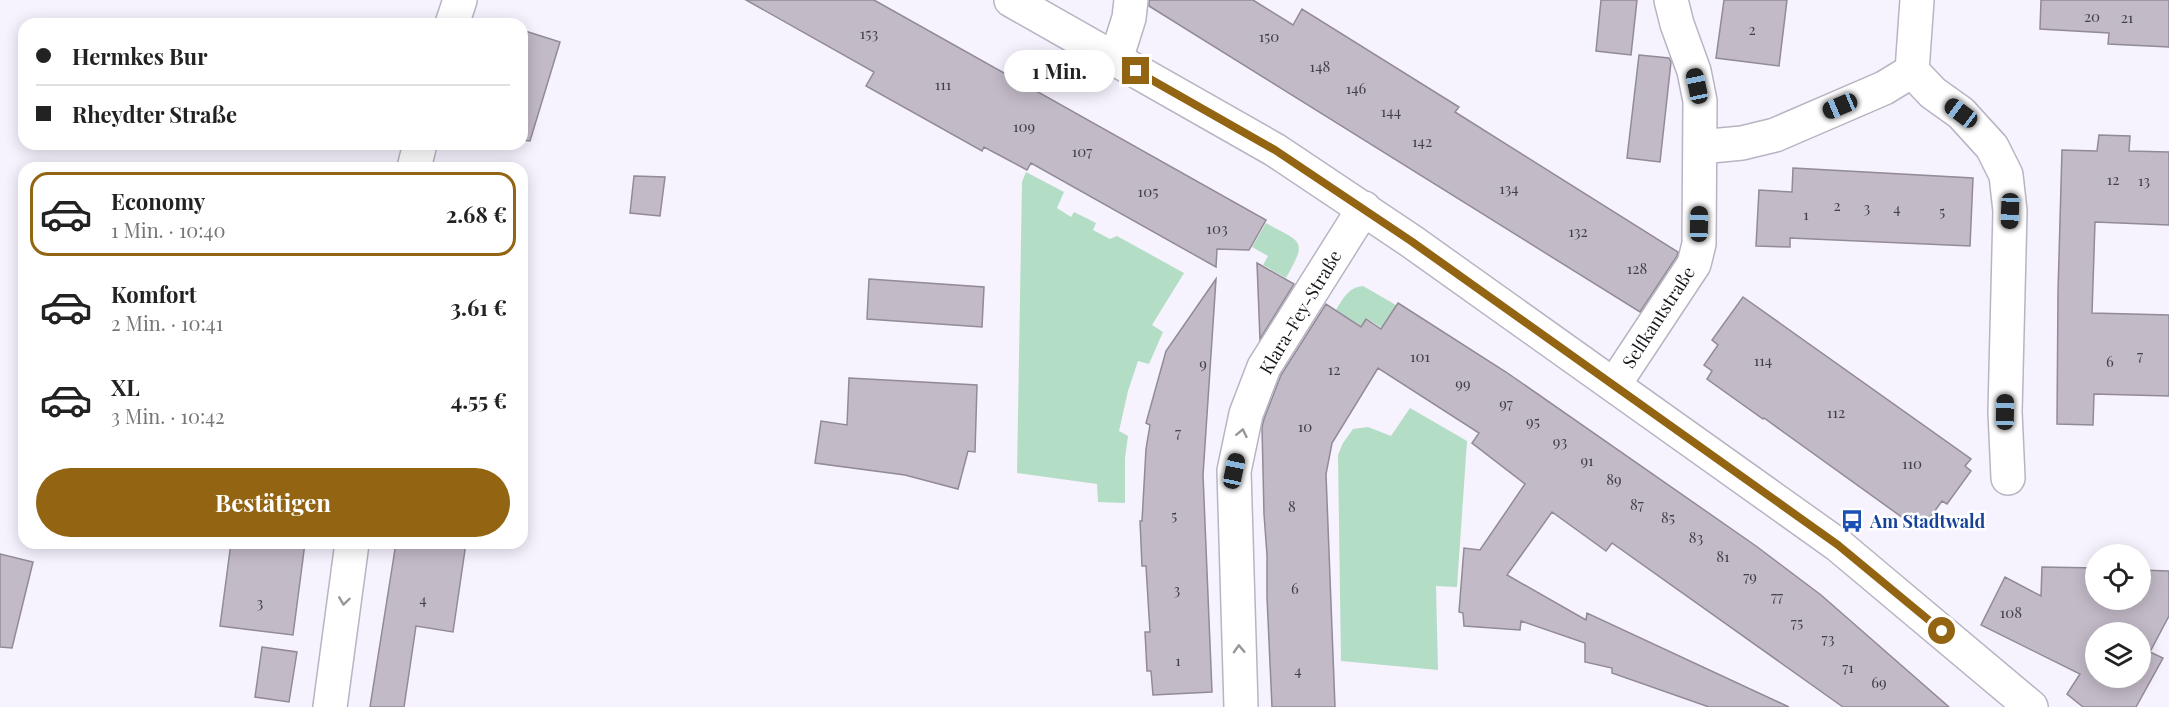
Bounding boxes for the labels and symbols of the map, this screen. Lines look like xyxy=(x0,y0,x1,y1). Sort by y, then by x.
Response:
house number: 20 xyxy=(2084,6,2100,26)
house number: 21 xyxy=(2121,7,2134,27)
house number: 2 xyxy=(1748,19,1756,39)
house number: 153 xyxy=(860,23,878,43)
house number: 150 xyxy=(1259,26,1279,46)
callout: 1 Min. xyxy=(1004,50,1115,92)
house number: 148 xyxy=(1310,56,1331,76)
route end xyxy=(1122,57,1149,84)
car xyxy=(1684,67,1710,105)
house number: 111 xyxy=(935,74,952,94)
house number: 146 xyxy=(1346,78,1367,98)
car xyxy=(1820,91,1860,121)
car xyxy=(1941,95,1981,131)
house number: 144 xyxy=(1381,101,1401,121)
house number: 109 xyxy=(1013,116,1035,136)
house number: 142 xyxy=(1412,131,1432,151)
house number: 107 xyxy=(1072,141,1092,161)
house number: 12 xyxy=(2107,169,2119,189)
house number: 13 xyxy=(2138,170,2150,190)
house number: 134 xyxy=(1499,178,1519,198)
house number: 105 xyxy=(1138,181,1158,201)
car xyxy=(2000,193,2020,229)
house number: 2 xyxy=(1833,195,1841,215)
house number: 3 xyxy=(1864,197,1871,217)
house number: 4 xyxy=(1893,198,1901,218)
house number: 5 xyxy=(1939,201,1945,221)
house number: 1 xyxy=(1803,204,1809,224)
car xyxy=(1690,206,1708,242)
house number: 103 xyxy=(1206,218,1228,238)
house number: 132 xyxy=(1568,221,1588,241)
street label: Klara-Fey-Straße xyxy=(1253,245,1347,379)
house number: 128 xyxy=(1627,258,1647,278)
street label: Selfkantstraße xyxy=(1616,262,1700,372)
house number: 7 xyxy=(2137,345,2143,365)
house number: 101 xyxy=(1410,346,1430,366)
house number: 114 xyxy=(1754,350,1772,370)
house number: 6 xyxy=(2106,351,2114,371)
house number: 9 xyxy=(1199,353,1207,373)
house number: 12 xyxy=(1328,359,1340,379)
house number: 99 xyxy=(1455,373,1471,393)
house number: 97 xyxy=(1499,393,1513,413)
car xyxy=(1996,394,2014,430)
house number: 112 xyxy=(1827,402,1845,422)
house number: 95 xyxy=(1526,411,1540,431)
house number: 10 xyxy=(1298,416,1312,436)
house number: 7 xyxy=(1175,422,1181,442)
one-way arrow xyxy=(1235,429,1248,439)
house number: 93 xyxy=(1553,431,1567,451)
house number: 91 xyxy=(1580,450,1594,470)
car xyxy=(1221,452,1247,490)
house number: 110 xyxy=(1902,453,1922,473)
house number: 89 xyxy=(1606,469,1622,489)
house number: 87 xyxy=(1630,494,1644,514)
house number: 8 xyxy=(1288,496,1296,516)
house number: 5 xyxy=(1171,505,1177,525)
house number: 85 xyxy=(1661,507,1675,527)
bus stop icon: Am Stadtwald xyxy=(1839,508,1865,534)
place label: Am Stadtwald xyxy=(1869,509,1985,533)
house number: 83 xyxy=(1689,527,1703,547)
house number: 81 xyxy=(1716,546,1730,566)
house number: 79 xyxy=(1743,566,1757,586)
house number: 6 xyxy=(1291,578,1299,598)
house number: 3 xyxy=(1174,579,1181,599)
house number: 77 xyxy=(1771,586,1783,606)
house number: 4 xyxy=(419,589,427,609)
house number: 3 xyxy=(257,592,264,612)
one-way arrow xyxy=(339,596,351,606)
house number: 108 xyxy=(2000,602,2022,622)
house number: 75 xyxy=(1791,612,1803,632)
route start xyxy=(1928,617,1955,644)
house number: 73 xyxy=(1822,628,1835,648)
one-way arrow xyxy=(1233,644,1245,653)
house number: 1 xyxy=(1175,650,1181,670)
house number: 71 xyxy=(1842,657,1854,677)
house number: 4 xyxy=(1294,660,1302,680)
house number: 69 xyxy=(1871,672,1887,692)

